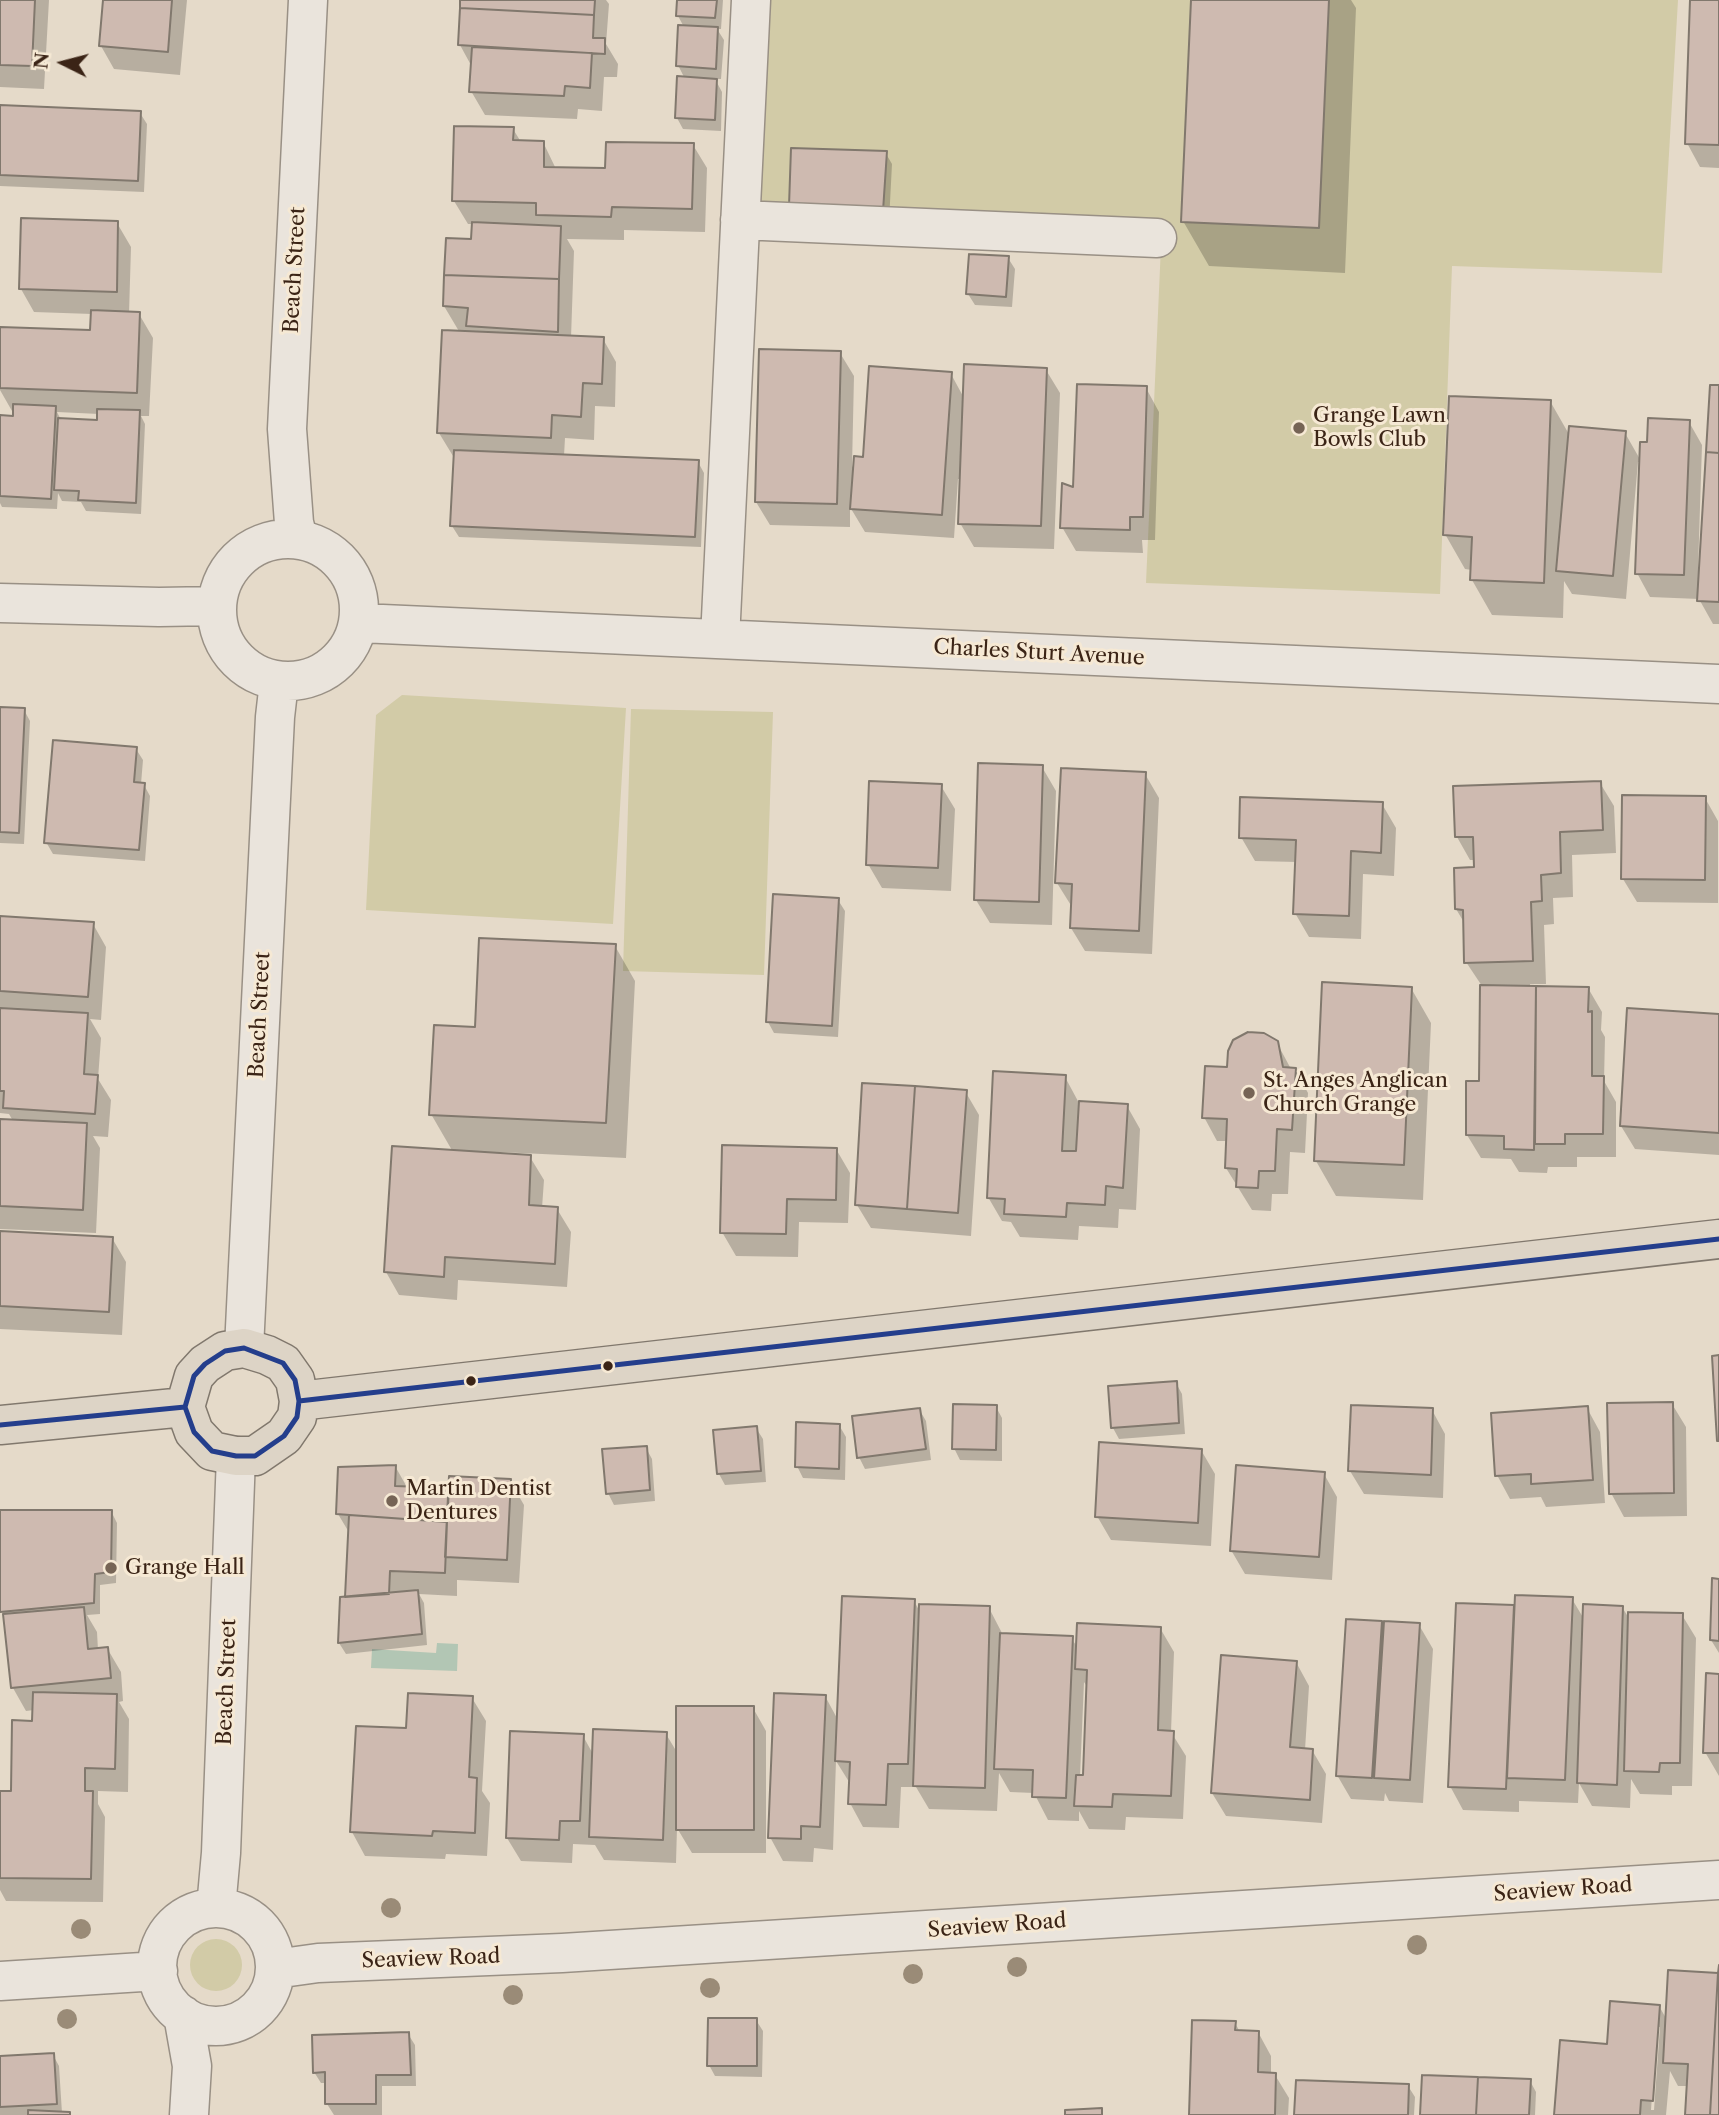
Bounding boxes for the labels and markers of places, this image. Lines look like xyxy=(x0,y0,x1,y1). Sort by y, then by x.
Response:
place label: Grange Lawn Bowls Club xyxy=(1313,403,1446,453)
marker: Grange Lawn Bowls Club xyxy=(1291,420,1307,436)
place label: St. Anges Anglican Church Grange xyxy=(1263,1068,1448,1118)
marker: St. Anges Anglican Church Grange xyxy=(1241,1085,1257,1101)
unlabelled marker xyxy=(601,1359,615,1373)
unlabelled marker xyxy=(464,1374,478,1388)
place label: Martin Dentist Dentures xyxy=(406,1476,552,1526)
marker: Martin Dentist Dentures xyxy=(384,1493,400,1509)
place label: Grange Hall xyxy=(125,1555,245,1581)
marker: Grange Hall xyxy=(103,1560,119,1576)

